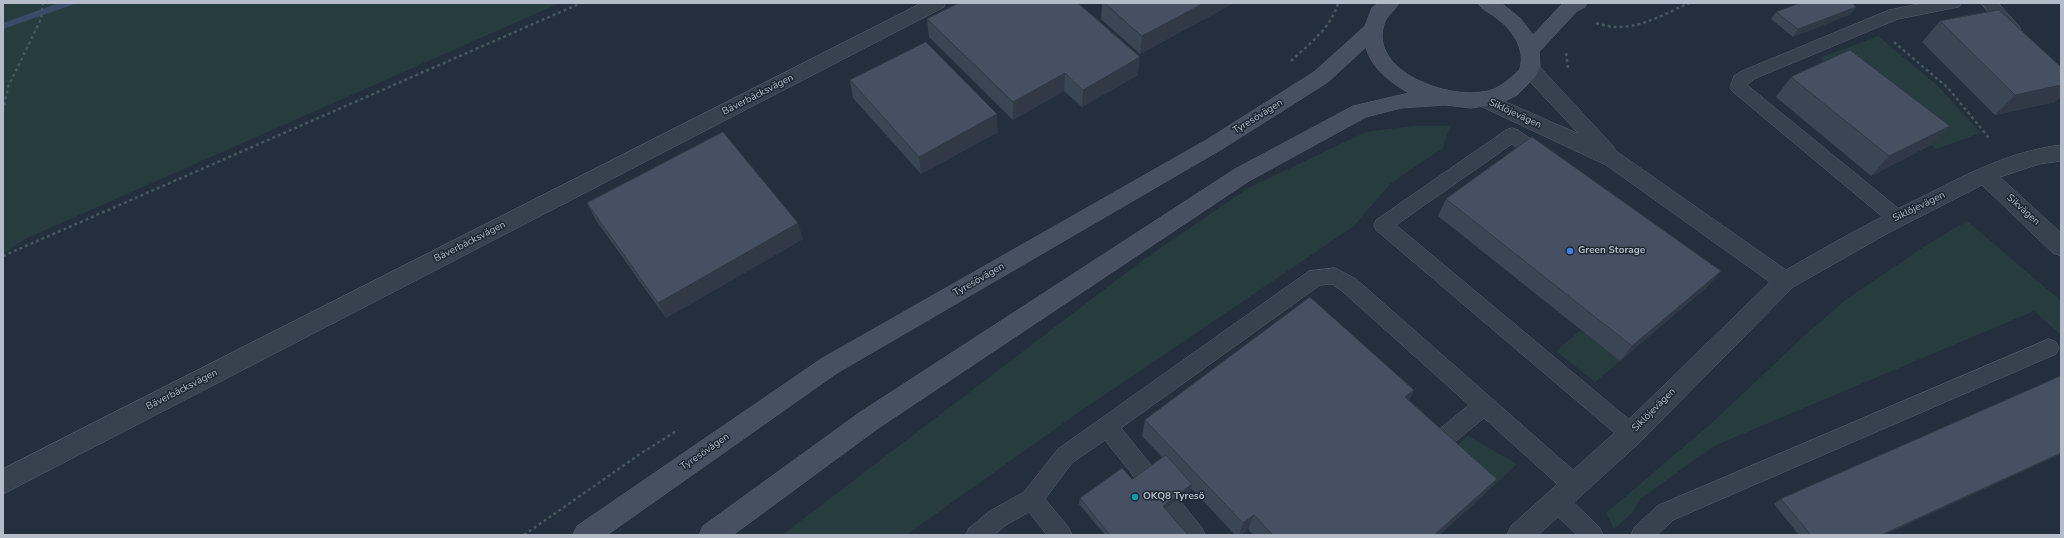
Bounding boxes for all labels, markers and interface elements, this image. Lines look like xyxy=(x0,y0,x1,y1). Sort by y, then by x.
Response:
street label: Bäverbäcksvägen xyxy=(720,72,796,118)
street label: Tyresövägen xyxy=(1231,97,1285,137)
street label: Siklöjevägen xyxy=(1487,97,1543,131)
street label: Siklöjevägen xyxy=(1891,189,1947,225)
street label: Sikvägen xyxy=(2004,192,2042,228)
street label: Bäverbäcksvägen xyxy=(432,219,508,265)
place label: Green Storage xyxy=(1578,245,1645,257)
marker: Green Storage xyxy=(1565,246,1575,256)
street label: Tyresövägen xyxy=(951,261,1007,299)
street label: Bäverbäcksvägen xyxy=(144,367,220,413)
street label: Siklöjevägen xyxy=(1630,386,1678,434)
street label: Tyresövägen xyxy=(678,431,732,473)
place label: OKQ8 Tyresö xyxy=(1143,491,1204,503)
marker: OKQ8 Tyresö xyxy=(1130,492,1140,502)

